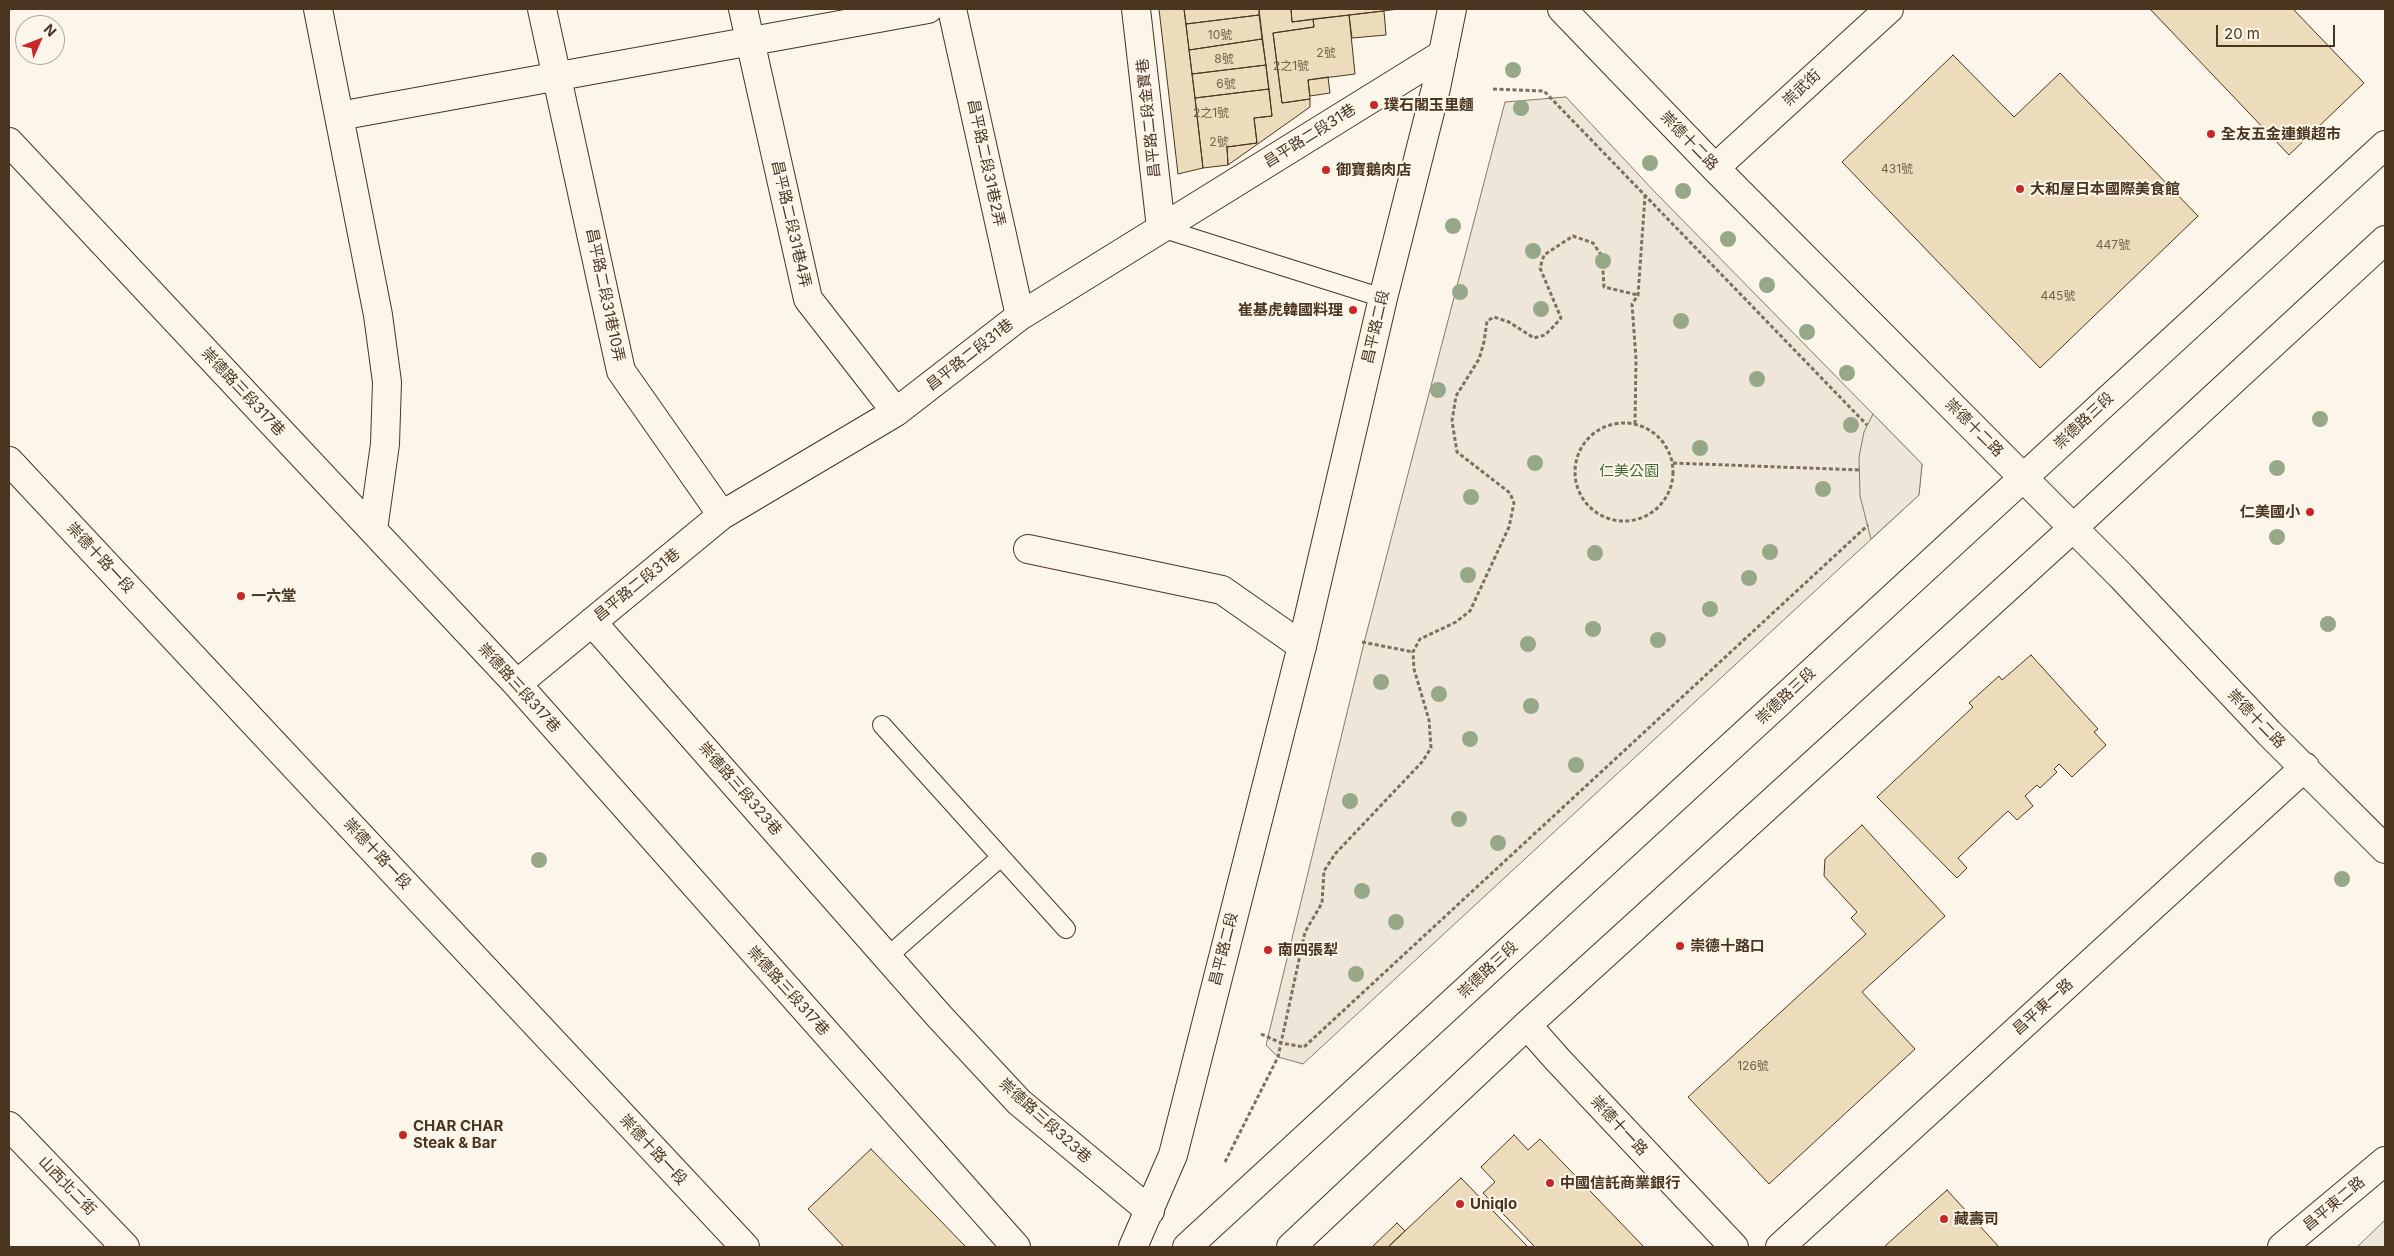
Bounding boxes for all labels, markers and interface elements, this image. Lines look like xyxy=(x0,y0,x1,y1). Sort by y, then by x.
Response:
north arrow xyxy=(15,15,65,65)
scale bar xyxy=(2219,15,2338,47)
text: N xyxy=(41,20,60,40)
text: 20 m xyxy=(2224,24,2260,43)
house number: 10號 xyxy=(1208,28,1232,42)
house number: 2號 xyxy=(1316,46,1336,60)
house number: 8號 xyxy=(1214,52,1234,66)
street label: 昌平路二段金寶巷 xyxy=(1134,57,1164,179)
house number: 2之1號 xyxy=(1273,59,1309,73)
street label: 崇武街 xyxy=(1779,66,1825,110)
house number: 6號 xyxy=(1216,77,1236,91)
place label: 璞石閣玉里麵 xyxy=(1384,96,1474,114)
street label: 昌平路二段31巷2弄 xyxy=(964,98,1008,228)
marker: 璞石閣玉里麵 xyxy=(1368,99,1380,111)
street label: 昌平路二段31巷 xyxy=(1261,100,1359,172)
house number: 2之1號 xyxy=(1193,106,1229,120)
street label: 崇德十二路 xyxy=(1656,108,1722,174)
place label: 全友五金連鎖超市 xyxy=(2221,125,2341,143)
marker: 全友五金連鎖超市 xyxy=(2205,128,2217,140)
house number: 2號 xyxy=(1209,135,1229,149)
street label: 昌平路二段31巷4弄 xyxy=(768,159,814,289)
place label: 御寶鵝肉店 xyxy=(1336,161,1411,179)
house number: 431號 xyxy=(1881,162,1913,176)
marker: 御寶鵝肉店 xyxy=(1320,164,1332,176)
place label: 大和屋日本國際美食館 xyxy=(2030,180,2180,198)
marker: 大和屋日本國際美食館 xyxy=(2014,183,2026,195)
street label: 昌平路二段31巷10弄 xyxy=(582,227,628,363)
house number: 447號 xyxy=(2096,238,2130,252)
street label: 昌平路二段 xyxy=(1359,288,1393,366)
house number: 445號 xyxy=(2041,289,2075,303)
place label: 崔基虎韓國料理 xyxy=(1238,301,1343,319)
marker: 崔基虎韓國料理 xyxy=(1347,304,1359,316)
street label: 昌平路二段31巷 xyxy=(923,315,1017,395)
street label: 崇德路三段317巷 xyxy=(198,344,288,440)
street label: 崇德路三段 xyxy=(2050,389,2118,453)
street label: 崇德十二路 xyxy=(1941,395,2007,461)
park label: 仁美公園 xyxy=(1599,462,1659,480)
place label: 仁美國小 xyxy=(2240,503,2300,521)
marker: 仁美國小 xyxy=(2304,506,2316,518)
street label: 崇德十路一段 xyxy=(63,519,137,597)
street label: 昌平路二段31巷 xyxy=(590,545,684,625)
place label: 一六堂 xyxy=(251,587,296,605)
marker: 一六堂 xyxy=(235,590,247,602)
street label: 崇德路三段317巷 xyxy=(474,640,564,736)
street label: 崇德路三段 xyxy=(1752,664,1820,728)
street label: 崇德十二路 xyxy=(2223,686,2289,752)
street label: 崇德路三段323巷 xyxy=(695,739,785,839)
street label: 崇德十路一段 xyxy=(340,815,414,893)
street label: 昌平路二段 xyxy=(1206,910,1242,988)
place label: 崇德十路口 xyxy=(1690,937,1765,955)
street label: 崇德路三段 xyxy=(1454,938,1522,1002)
marker: 崇德十路口 xyxy=(1674,940,1686,952)
place label: 南四張犁 xyxy=(1278,941,1338,959)
street label: 崇德路三段317巷 xyxy=(743,943,833,1039)
marker: 南四張犁 xyxy=(1262,944,1274,956)
street label: 昌平東一路 xyxy=(2009,975,2077,1039)
house number: 126號 xyxy=(1737,1059,1769,1073)
street label: 崇德路三段323巷 xyxy=(995,1075,1095,1167)
street label: 崇德十一路 xyxy=(1587,1092,1651,1160)
street label: 崇德十路一段 xyxy=(616,1111,690,1189)
place label: CHAR CHAR Steak & Bar xyxy=(413,1117,503,1152)
marker: CHAR CHAR Steak & Bar xyxy=(397,1129,409,1141)
street label: 山西北二街 xyxy=(34,1153,100,1219)
street label: 昌平東二路 xyxy=(2299,1173,2369,1235)
place label: 中國信託商業銀行 xyxy=(1560,1174,1680,1192)
marker: 中國信託商業銀行 xyxy=(1544,1177,1556,1189)
place label: Uniqlo xyxy=(1470,1195,1517,1213)
marker: Uniqlo xyxy=(1454,1198,1466,1210)
place label: 藏壽司 xyxy=(1954,1210,1999,1228)
marker: 藏壽司 xyxy=(1938,1213,1950,1225)

